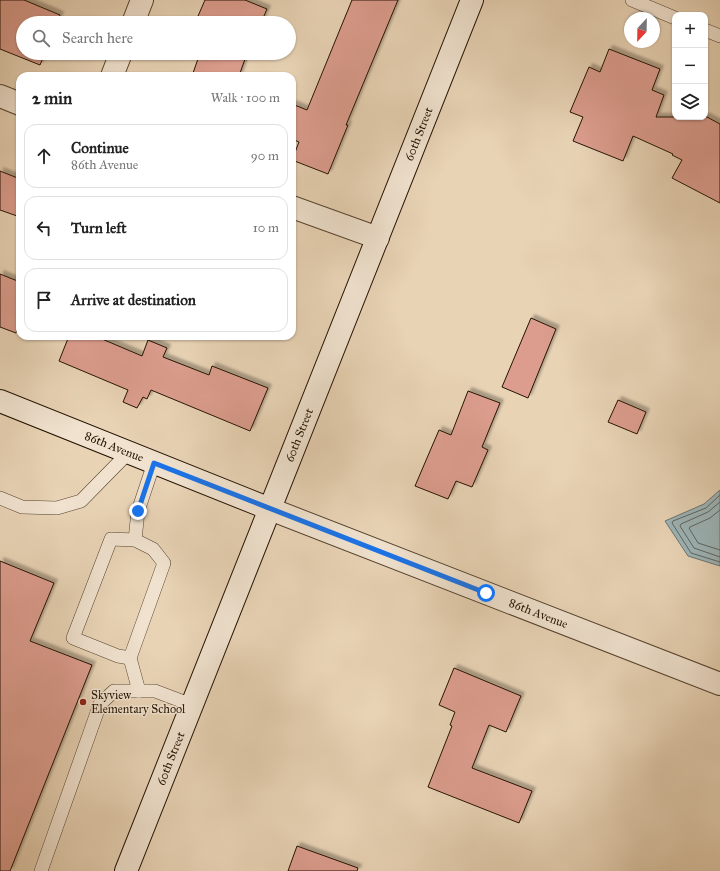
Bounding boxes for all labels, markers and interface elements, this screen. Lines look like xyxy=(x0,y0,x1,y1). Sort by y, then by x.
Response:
north arrow xyxy=(624,12,660,48)
map controls xyxy=(672,12,708,120)
button: + xyxy=(672,12,708,48)
search box xyxy=(16,16,296,60)
icon: search xyxy=(30,27,52,49)
text: Search here xyxy=(62,29,133,47)
button: − xyxy=(672,48,708,84)
button: layers xyxy=(672,84,708,120)
text: 2 min xyxy=(32,88,72,109)
text: Walk · 100 m xyxy=(211,90,280,106)
street label: 60th Street xyxy=(402,104,436,163)
text: Continue xyxy=(71,139,129,157)
icon: ahead xyxy=(33,145,55,167)
text: 90 m xyxy=(251,148,279,164)
text: 86th Avenue xyxy=(71,157,138,173)
icon: left xyxy=(33,217,55,239)
text: Turn left xyxy=(71,219,127,237)
text: 10 m xyxy=(253,220,279,236)
icon: arrive xyxy=(33,289,55,311)
text: Arrive at destination xyxy=(71,291,196,309)
street label: 60th Street xyxy=(282,406,316,464)
street label: 86th Avenue xyxy=(83,429,146,465)
route end xyxy=(129,502,147,520)
route start xyxy=(477,584,495,602)
street label: 86th Avenue xyxy=(507,596,570,631)
place label: Skyview Elementary School xyxy=(91,688,186,716)
marker: Skyview Elementary School xyxy=(78,697,88,707)
street label: 60th Street xyxy=(154,729,188,787)

